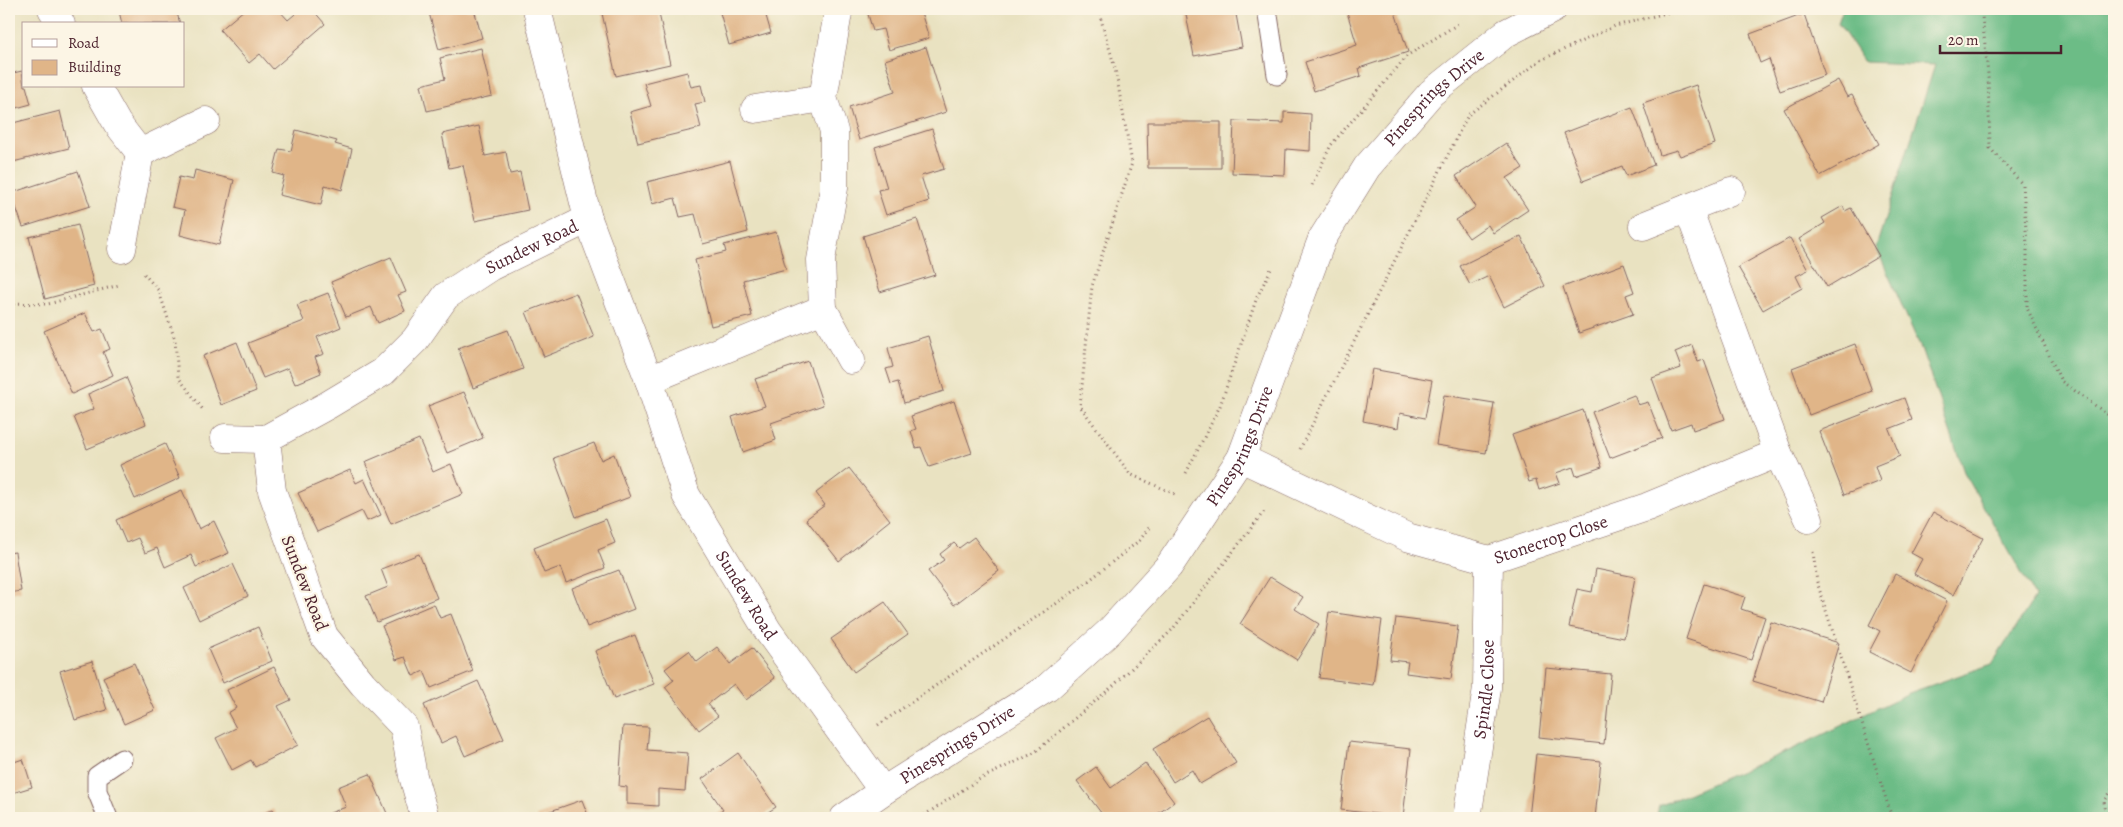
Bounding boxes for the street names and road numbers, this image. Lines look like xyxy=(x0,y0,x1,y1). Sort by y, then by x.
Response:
street label: Pinesprings Drive xyxy=(1378,43,1489,151)
street label: Sundew Road xyxy=(481,214,582,280)
street label: Pinesprings Drive xyxy=(1200,382,1279,511)
street label: Stonecrop Close xyxy=(1490,509,1611,570)
street label: Sundew Road xyxy=(276,532,334,635)
street label: Sundew Road xyxy=(710,546,783,645)
street label: Spindle Close xyxy=(1467,639,1500,741)
street label: Pinesprings Drive xyxy=(895,699,1019,790)

